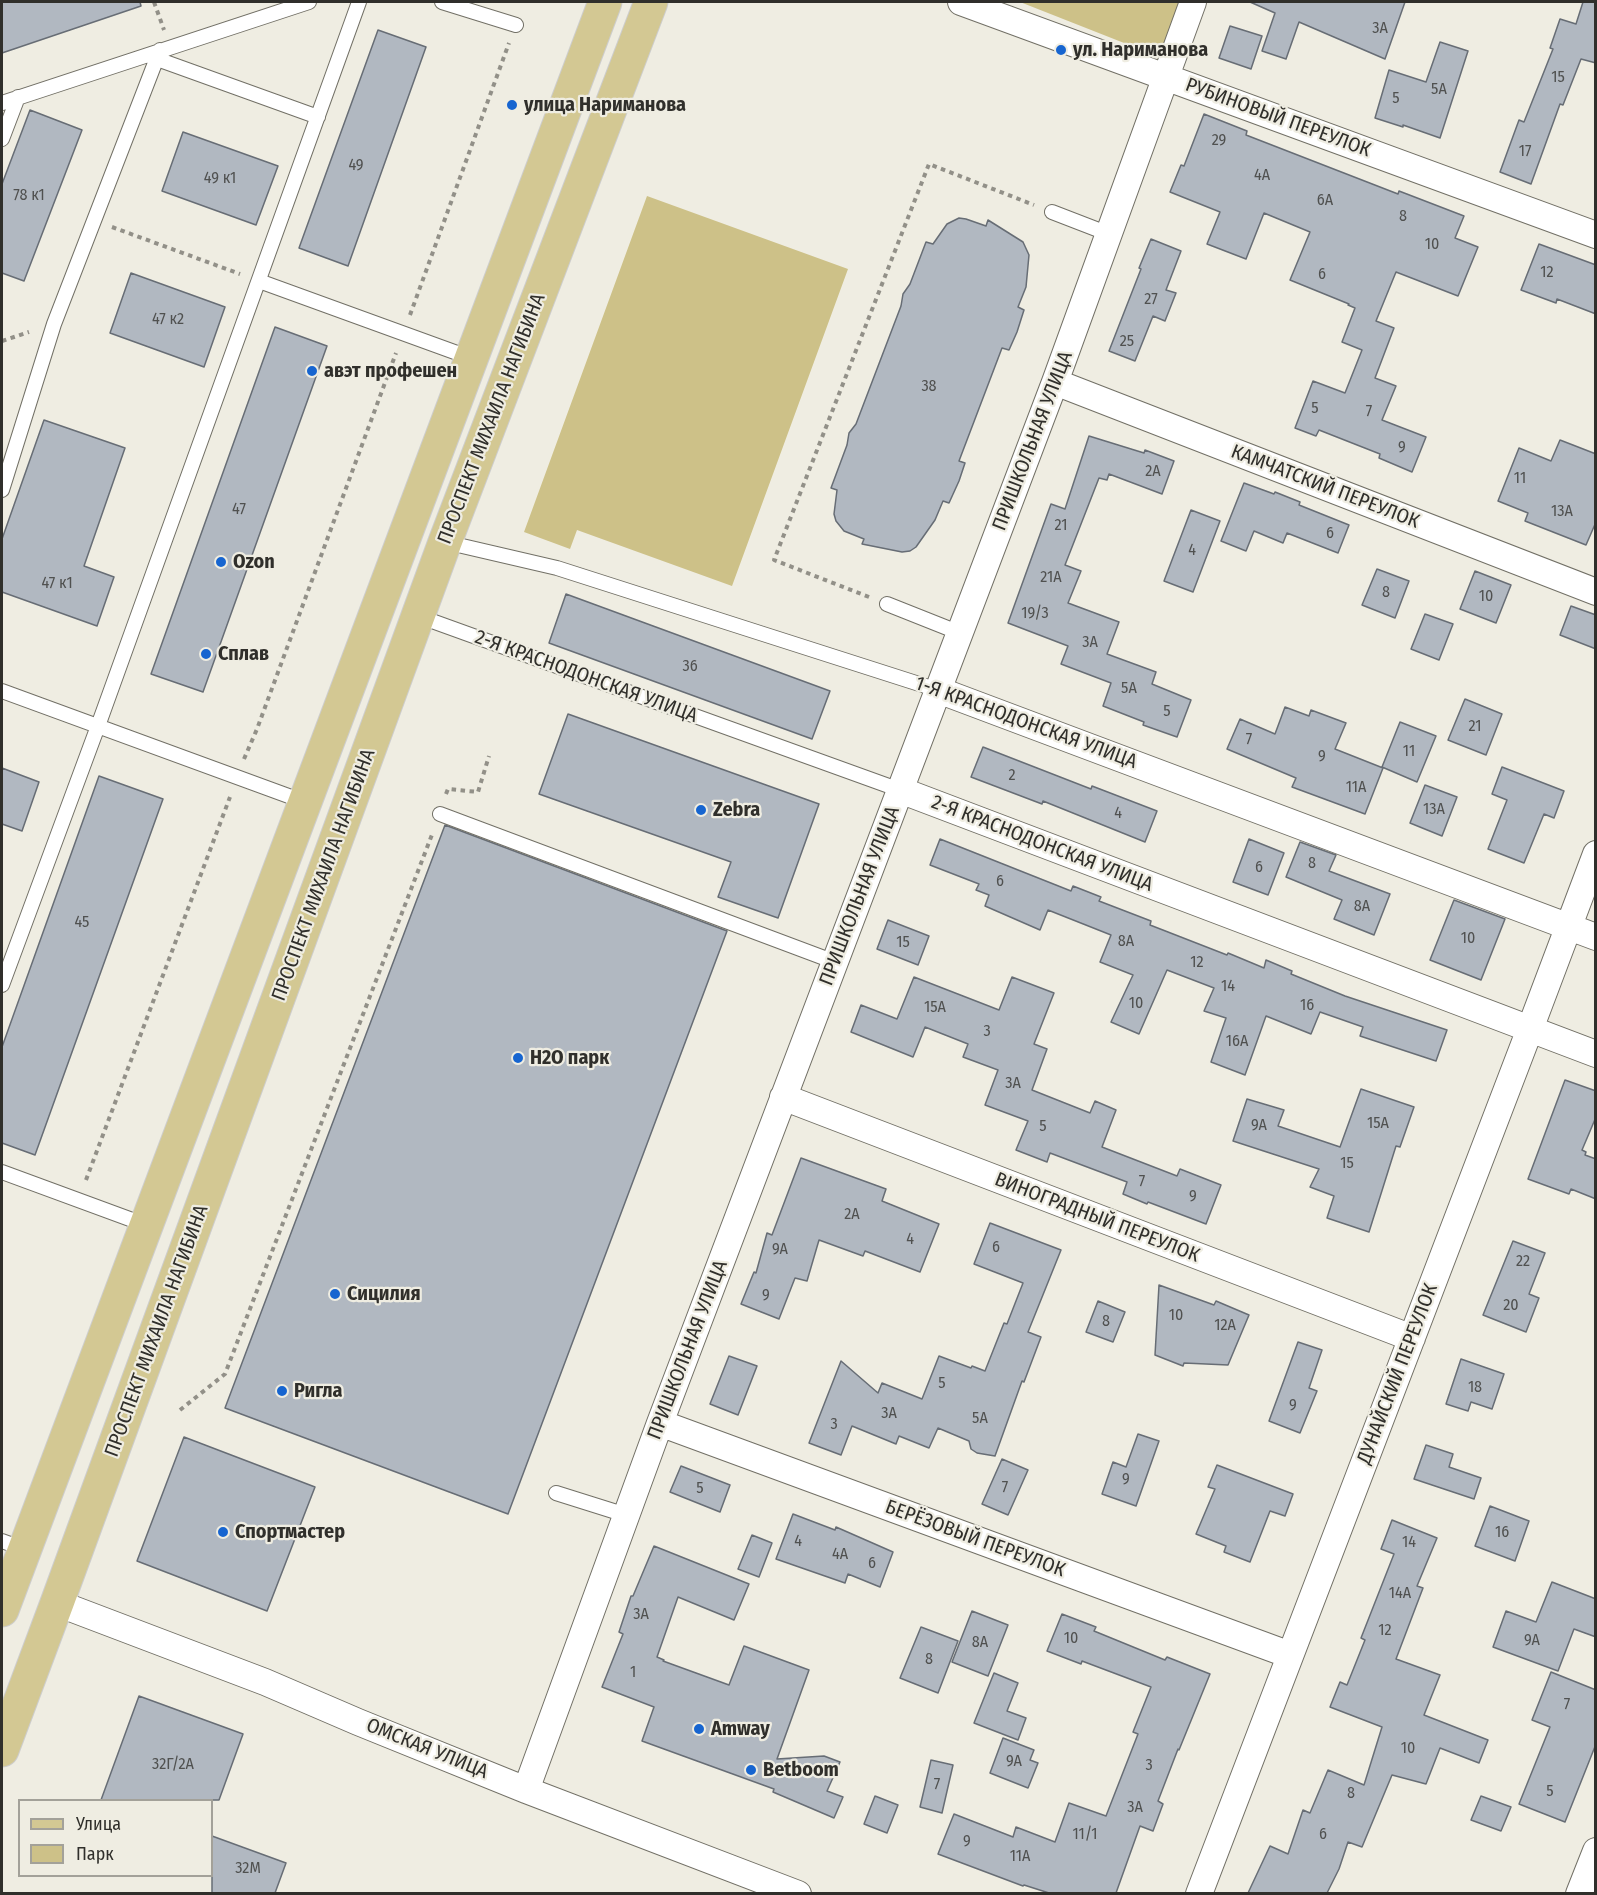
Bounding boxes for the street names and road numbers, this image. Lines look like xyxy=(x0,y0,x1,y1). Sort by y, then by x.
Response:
street label: РУБИНОВЫЙ ПЕРЕУЛОК xyxy=(1182,73,1374,163)
street label: ПРОСПЕКТ МИХАИЛА НАГИБИНА xyxy=(433,290,551,548)
street label: ПРИШКОЛЬНАЯ УЛИЦА xyxy=(988,348,1078,534)
street label: КАМЧАТСКИЙ ПЕРЕУЛОК xyxy=(1227,440,1423,534)
street label: 2-Я КРАСНОДОНСКАЯ УЛИЦА xyxy=(471,626,701,728)
street label: 1-Я КРАСНОДОНСКАЯ УЛИЦА xyxy=(912,672,1140,774)
street label: ПРОСПЕКТ МИХАИЛА НАГИБИНА xyxy=(267,746,381,1004)
street label: 2-Я КРАСНОДОНСКАЯ УЛИЦА xyxy=(928,791,1156,897)
street label: ПРИШКОЛЬНАЯ УЛИЦА xyxy=(815,803,905,989)
street label: ВИНОГРАДНЫЙ ПЕРЕУЛОК xyxy=(991,1168,1203,1268)
street label: ПРОСПЕКТ МИХАИЛА НАГИБИНА xyxy=(100,1202,214,1460)
street label: ПРИШКОЛЬНАЯ УЛИЦА xyxy=(643,1257,733,1443)
street label: ДУНАЙСКИЙ ПЕРЕУЛОК xyxy=(1353,1281,1443,1467)
street label: БЕРЁЗОВЫЙ ПЕРЕУЛОК xyxy=(882,1495,1068,1583)
street label: ОМСКАЯ УЛИЦА xyxy=(363,1714,491,1784)

